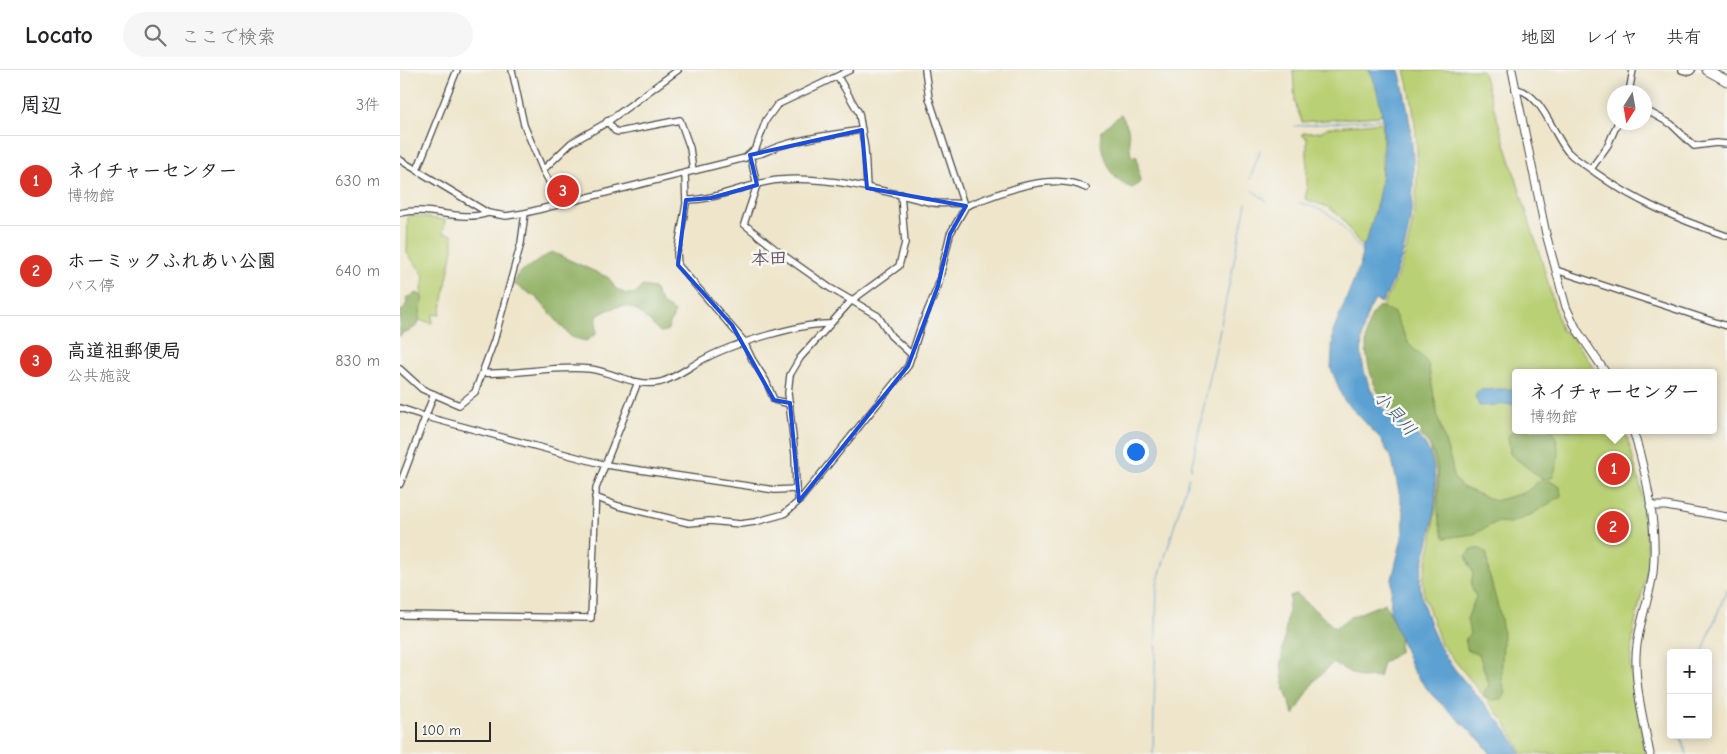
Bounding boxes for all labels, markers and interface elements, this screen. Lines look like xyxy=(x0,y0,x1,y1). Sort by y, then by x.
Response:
search box xyxy=(123,12,473,57)
text: Locato xyxy=(25,21,93,49)
icon: search xyxy=(141,21,169,49)
text: ここで検索 xyxy=(181,26,276,48)
text: 地図 xyxy=(1521,27,1557,48)
text: レイヤ xyxy=(1585,27,1638,48)
text: 共有 xyxy=(1666,27,1702,48)
north arrow xyxy=(1607,85,1652,130)
text: 周辺 xyxy=(20,93,62,117)
text: 3件 xyxy=(356,96,380,114)
text: ネイチャーセンター xyxy=(67,160,237,182)
text: 1 xyxy=(33,172,39,190)
text: 630 m xyxy=(335,172,380,190)
pin: 3 xyxy=(547,172,579,210)
text: 博物館 xyxy=(67,187,115,205)
district label: 本田 xyxy=(751,248,787,269)
text: ホーミックふれあい公園 xyxy=(67,250,276,272)
text: 2 xyxy=(32,262,40,280)
text: 640 m xyxy=(335,262,380,280)
text: バス停 xyxy=(67,277,115,295)
text: 高道祖郵便局 xyxy=(67,340,181,362)
text: 3 xyxy=(32,352,40,370)
text: 830 m xyxy=(335,352,380,370)
text: 公共施設 xyxy=(67,367,131,385)
popup xyxy=(1512,369,1717,434)
text: ネイチャーセンター xyxy=(1529,381,1700,403)
water label: 小貝川 xyxy=(1369,386,1420,440)
text: 博物館 xyxy=(1529,408,1577,426)
your location xyxy=(1123,439,1149,465)
pin: 1 xyxy=(1598,450,1630,488)
pin: 2 xyxy=(1597,508,1629,546)
map controls xyxy=(1667,649,1712,739)
button: + xyxy=(1667,649,1712,694)
button: − xyxy=(1667,694,1712,739)
scale bar xyxy=(415,719,491,742)
text: 100 m xyxy=(422,722,461,739)

